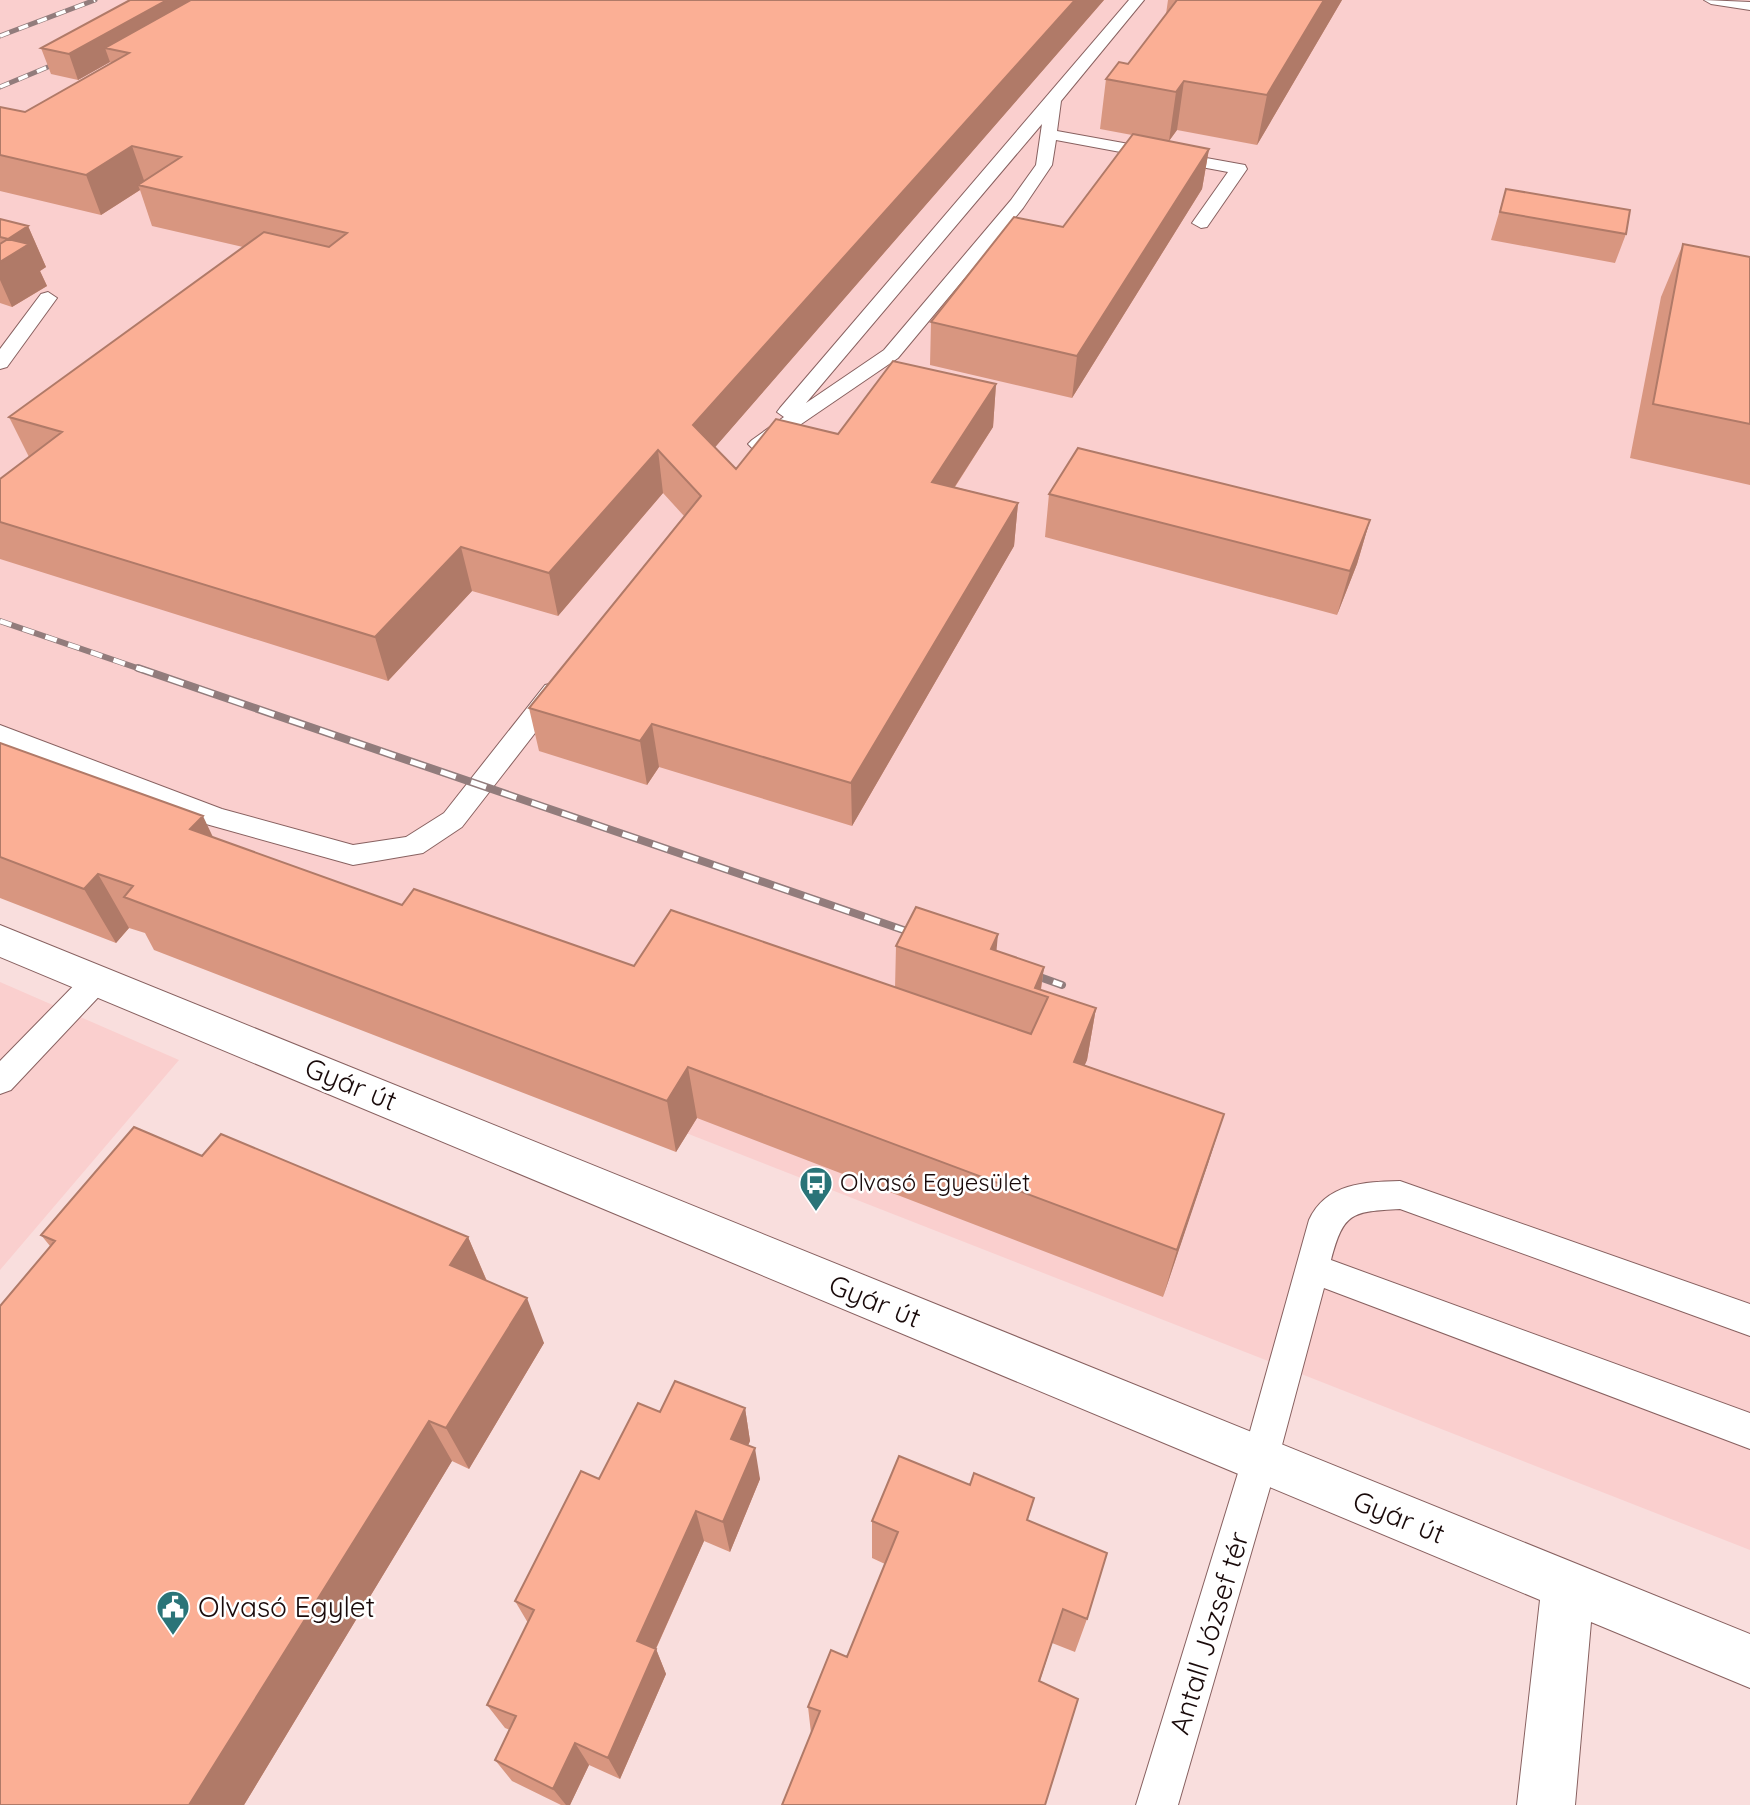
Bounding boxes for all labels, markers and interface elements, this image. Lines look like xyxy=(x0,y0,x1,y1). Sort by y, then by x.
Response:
street label: Gyár út xyxy=(300,1049,402,1118)
bus stop icon: Olvasó Egyesület xyxy=(797,1164,835,1213)
place label: Olvasó Egyesület xyxy=(840,1167,1030,1197)
street label: Gyár út xyxy=(824,1266,926,1335)
street label: Gyár út xyxy=(1348,1482,1450,1551)
street label: Antall József tér xyxy=(1161,1527,1256,1738)
public building icon: Olvasó Egylet xyxy=(154,1588,192,1637)
place label: Olvasó Egylet xyxy=(198,1589,375,1624)

